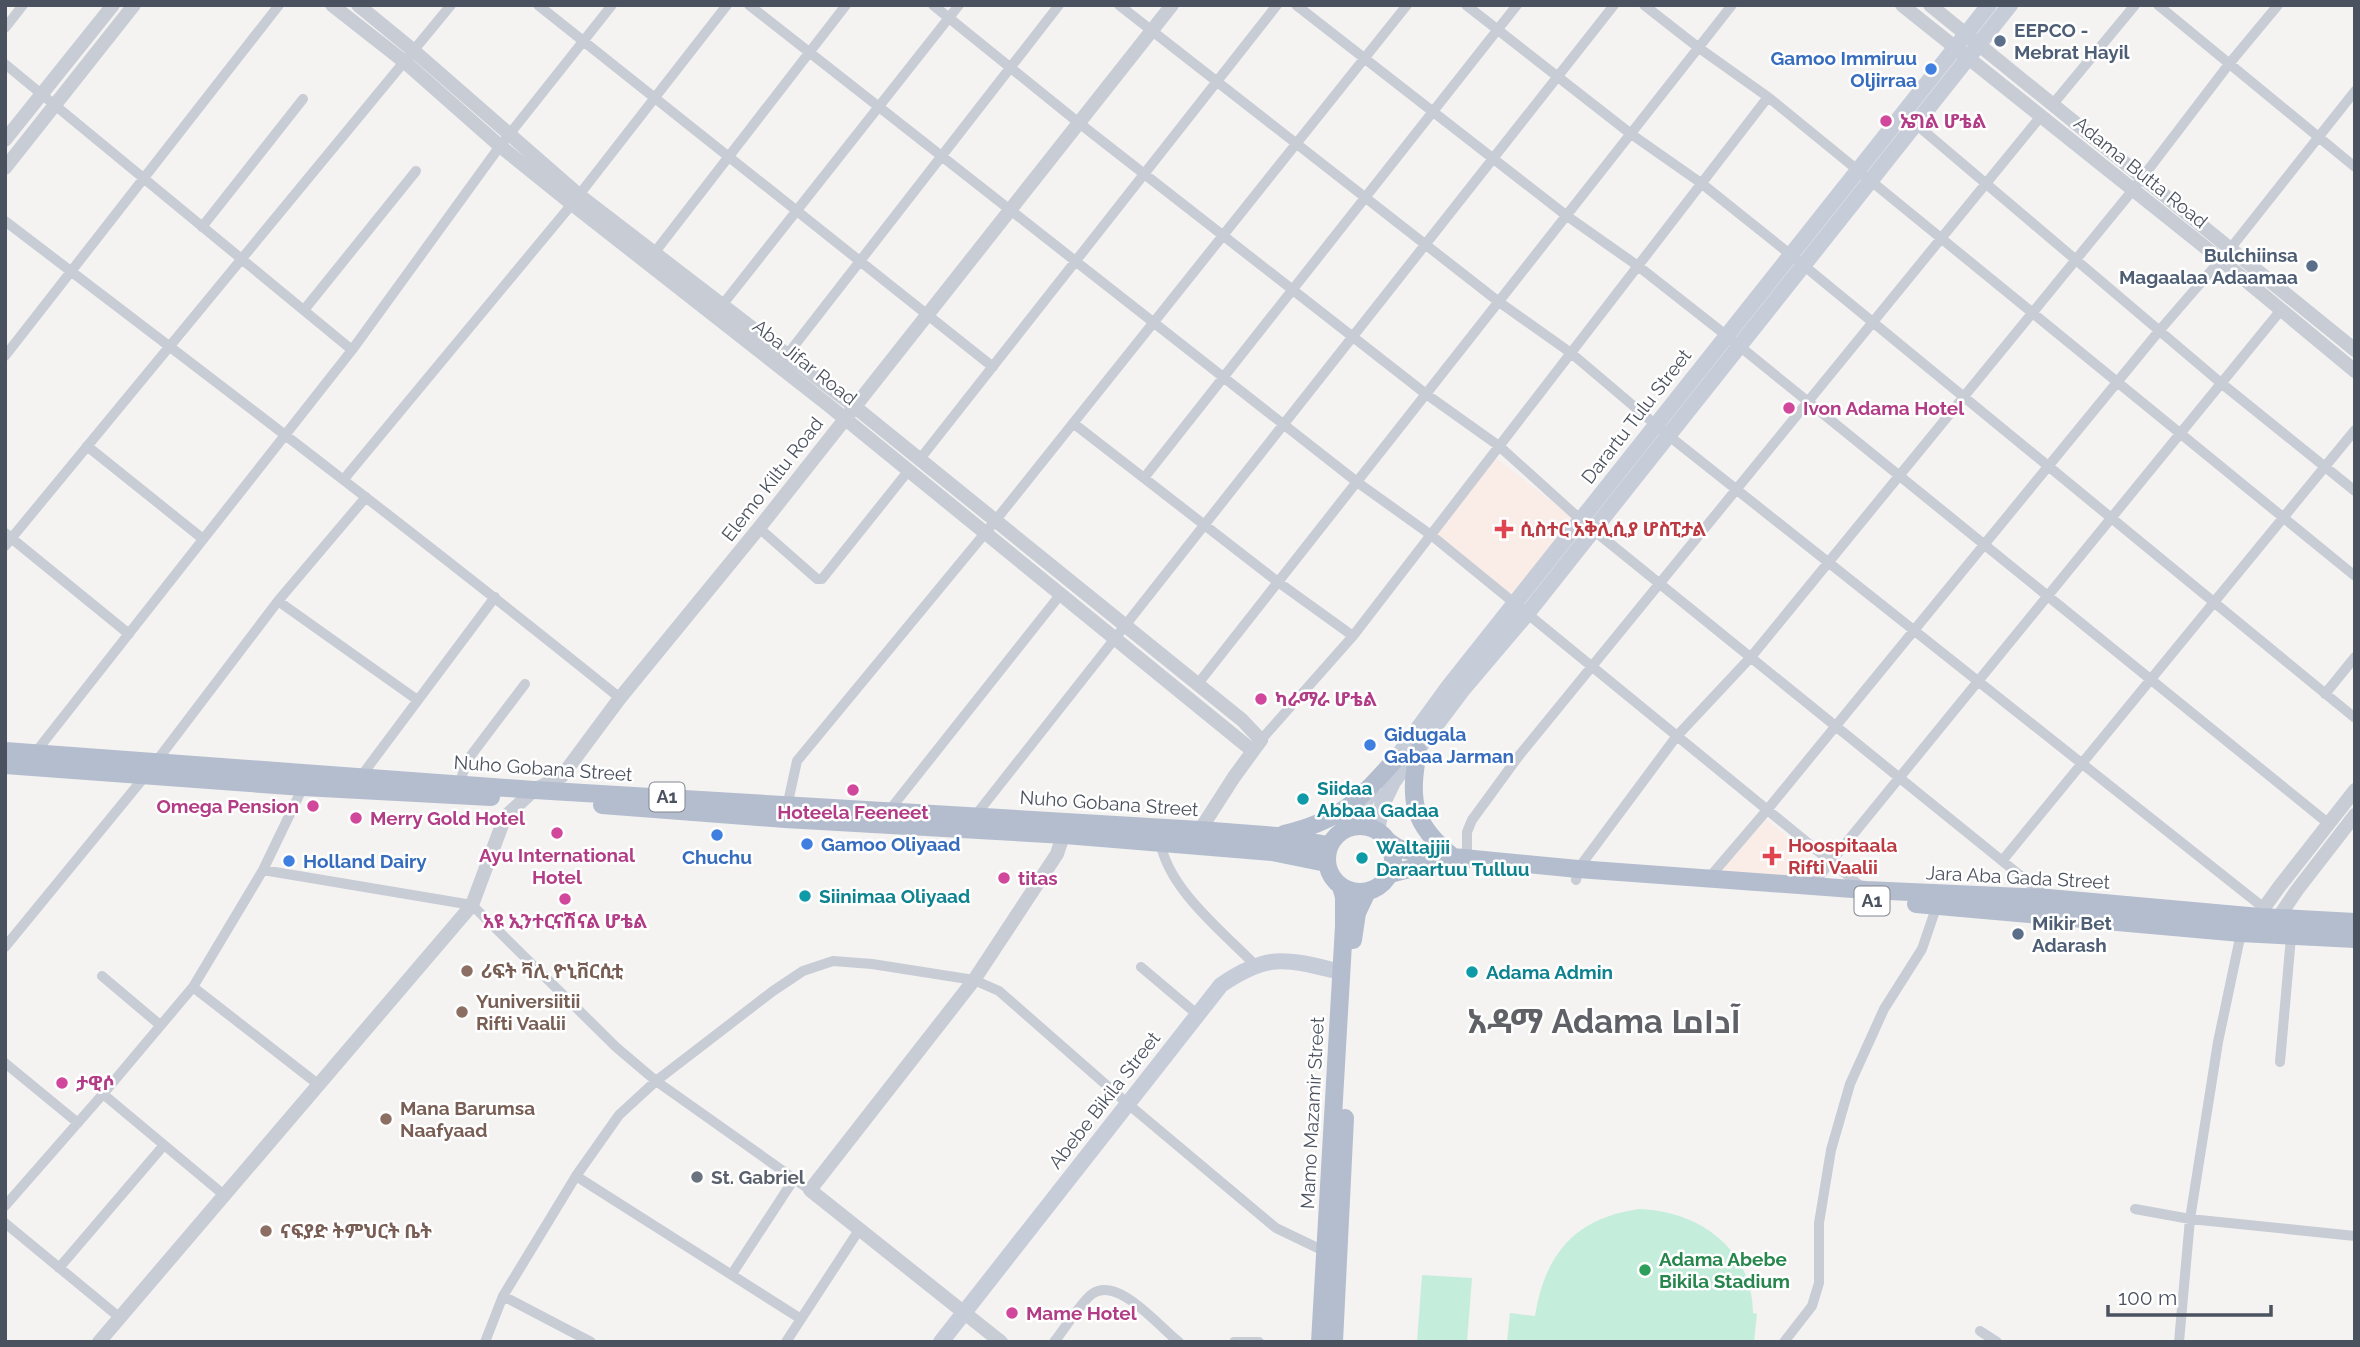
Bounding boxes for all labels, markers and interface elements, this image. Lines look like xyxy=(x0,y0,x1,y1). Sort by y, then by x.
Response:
place label: EEPCO - Mebrat Hayil xyxy=(2014,19,2131,63)
marker: EEPCO - Mebrat Hayil xyxy=(1992,33,2008,49)
place label: Gamoo Immiruu Oljirraa xyxy=(1771,47,1917,91)
marker: Gamoo Immiruu Oljirraa xyxy=(1923,61,1939,77)
place label: ኤግል ሆቴል xyxy=(1900,110,1986,132)
street label: Adama Butta Road xyxy=(2070,112,2212,232)
marker: ኤግል ሆቴል xyxy=(1878,113,1894,129)
place label: Bulchiinsa Magaalaa Adaamaa xyxy=(2119,244,2298,288)
marker: Bulchiinsa Magaalaa Adaamaa xyxy=(2304,258,2320,274)
street label: Aba Jifar Road xyxy=(749,315,861,409)
street label: Darartu Tulu Street xyxy=(1577,344,1696,488)
place label: Ivon Adama Hotel xyxy=(1803,397,1965,419)
marker: Ivon Adama Hotel xyxy=(1781,400,1797,416)
street label: Elemo Kiltu Road xyxy=(717,413,827,545)
place label: ሲስተር አቅሊሲያ ሆስፒታል xyxy=(1520,518,1706,540)
marker: ሲስተር አቅሊሲያ ሆስፒታል xyxy=(1494,519,1514,539)
place label: ካራማራ ሆቴል xyxy=(1275,688,1377,710)
marker: ካራማራ ሆቴል xyxy=(1253,691,1269,707)
place label: Gidugala Gabaa Jarman xyxy=(1384,723,1514,767)
marker: Gidugala Gabaa Jarman xyxy=(1362,737,1378,753)
street label: Nuho Gobana Street xyxy=(453,751,634,785)
place label: Siidaa Abbaa Gadaa xyxy=(1317,777,1439,821)
road number: A1 xyxy=(650,782,684,812)
marker: Hoteela Feeneet xyxy=(845,782,861,798)
street label: Nuho Gobana Street xyxy=(1019,786,1200,820)
marker: Siidaa Abbaa Gadaa xyxy=(1295,791,1311,807)
place label: Omega Pension xyxy=(156,795,299,817)
marker: Omega Pension xyxy=(305,798,321,814)
place label: Hoteela Feeneet xyxy=(777,801,929,823)
place label: Merry Gold Hotel xyxy=(370,807,526,829)
marker: Merry Gold Hotel xyxy=(348,810,364,826)
marker: Ayu International Hotel xyxy=(549,825,565,841)
marker: Chuchu xyxy=(709,827,725,843)
place label: Gamoo Oliyaad xyxy=(821,833,960,855)
place label: Hoospitaala Rifti Vaalii xyxy=(1788,834,1897,878)
marker: Gamoo Oliyaad xyxy=(799,836,815,852)
place label: Waltajjii Daraartuu Tulluu xyxy=(1376,836,1530,880)
place label: Ayu International Hotel xyxy=(479,844,636,888)
place label: Chuchu xyxy=(682,846,752,868)
marker: Hoospitaala Rifti Vaalii xyxy=(1762,846,1782,866)
place label: Holland Dairy xyxy=(303,850,427,872)
marker: Waltajjii Daraartuu Tulluu xyxy=(1354,850,1370,866)
marker: Holland Dairy xyxy=(281,853,297,869)
street label: Jara Aba Gada Street xyxy=(1926,861,2111,893)
place label: titas xyxy=(1018,867,1058,889)
marker: titas xyxy=(996,870,1012,886)
place label: Siinimaa Oliyaad xyxy=(819,885,970,907)
road number: A1 xyxy=(1854,887,1890,916)
marker: Siinimaa Oliyaad xyxy=(797,888,813,904)
marker: አዩ ኢንተርናሽናል ሆቴል xyxy=(557,891,573,907)
place label: አዩ ኢንተርናሽናል ሆቴል xyxy=(483,910,647,932)
place label: Mikir Bet Adarash xyxy=(2032,912,2112,956)
marker: Mikir Bet Adarash xyxy=(2010,926,2026,942)
place label: ሪፍት ቫሊ ዮኒቨርሲቲ xyxy=(481,960,624,982)
place label: Adama Admin xyxy=(1486,961,1613,983)
marker: ሪፍት ቫሊ ዮኒቨርሲቲ xyxy=(459,963,475,979)
marker: Adama Admin xyxy=(1464,964,1480,980)
place label: Yuniversiitii Rifti Vaalii xyxy=(476,990,580,1034)
district label: አዳማ Adama آداما xyxy=(1467,1002,1742,1041)
marker: Yuniversiitii Rifti Vaalii xyxy=(454,1004,470,1020)
street label: Mamo Mazamir Street xyxy=(1296,1016,1328,1210)
street label: Abebe Bikila Street xyxy=(1044,1027,1165,1173)
place label: ታዊሶ xyxy=(76,1072,115,1094)
marker: ታዊሶ xyxy=(54,1075,70,1091)
place label: Mana Barumsa Naafyaad xyxy=(400,1097,535,1141)
marker: Mana Barumsa Naafyaad xyxy=(378,1111,394,1127)
place label: St. Gabriel xyxy=(711,1166,806,1188)
marker: St. Gabriel xyxy=(689,1169,705,1185)
place label: ናፍያድ ትምህርት ቤት xyxy=(280,1220,432,1242)
marker: ናፍያድ ትምህርት ቤት xyxy=(258,1223,274,1239)
place label: Adama Abebe Bikila Stadium xyxy=(1659,1248,1790,1292)
marker: Adama Abebe Bikila Stadium xyxy=(1637,1262,1653,1278)
scale bar xyxy=(2108,1274,2271,1318)
text: 100 m xyxy=(2118,1285,2177,1310)
place label: Mame Hotel xyxy=(1026,1302,1138,1324)
marker: Mame Hotel xyxy=(1004,1305,1020,1321)

